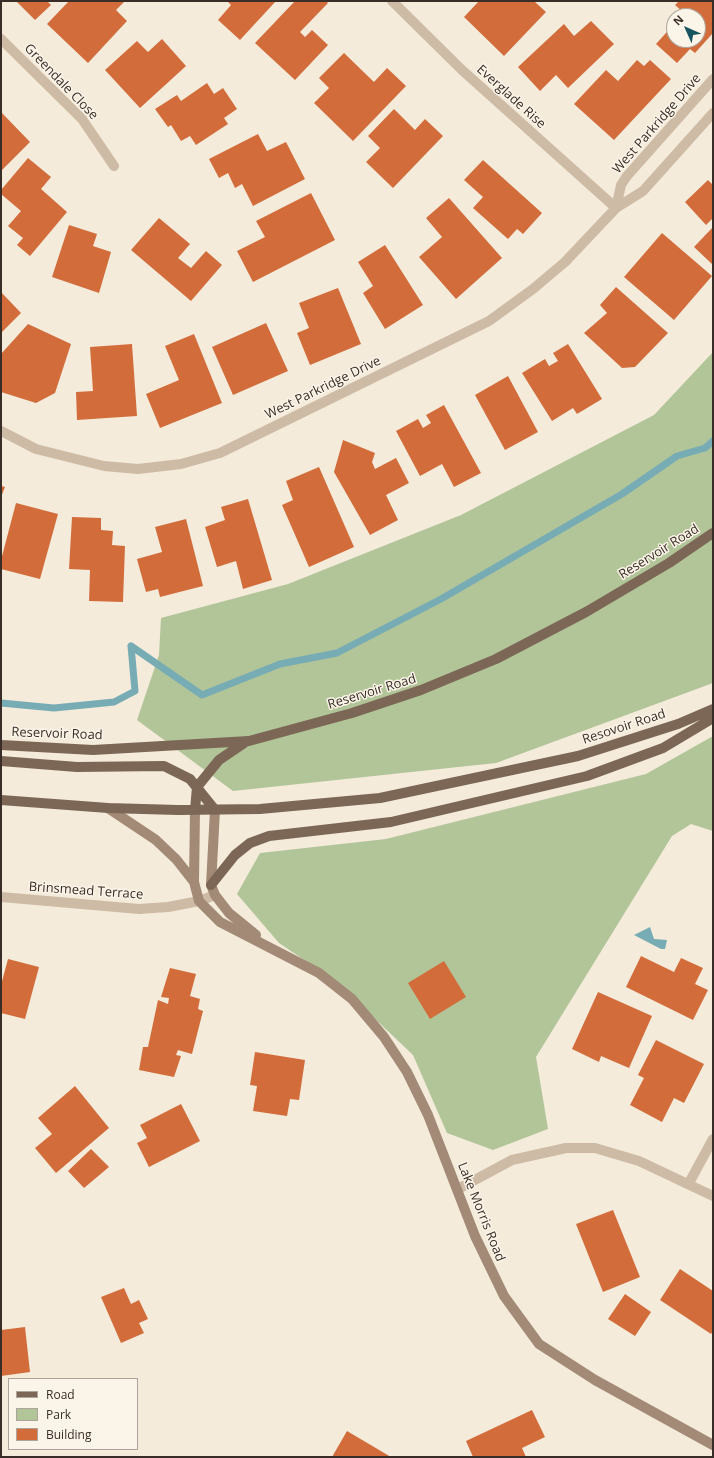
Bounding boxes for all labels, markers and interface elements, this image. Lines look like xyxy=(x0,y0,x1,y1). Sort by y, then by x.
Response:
north arrow xyxy=(666,8,706,48)
text: N xyxy=(669,11,686,28)
street label: Greendale Close xyxy=(21,41,101,123)
street label: Everglade Rise xyxy=(473,62,549,132)
street label: West Parkridge Drive xyxy=(610,71,704,177)
street label: West Parkridge Drive xyxy=(263,353,383,423)
street label: Reservoir Road xyxy=(616,521,702,583)
street label: Reservoir Road xyxy=(326,671,418,713)
street label: Resovoir Road xyxy=(580,706,668,748)
street label: Reservoir Road xyxy=(11,725,103,743)
street label: Brinsmead Terrace xyxy=(28,879,144,903)
street label: Lake Morris Road xyxy=(454,1160,508,1264)
legend xyxy=(8,1378,138,1450)
text: Road xyxy=(46,1386,75,1403)
text: Park xyxy=(46,1406,71,1423)
text: Building xyxy=(46,1426,91,1443)

